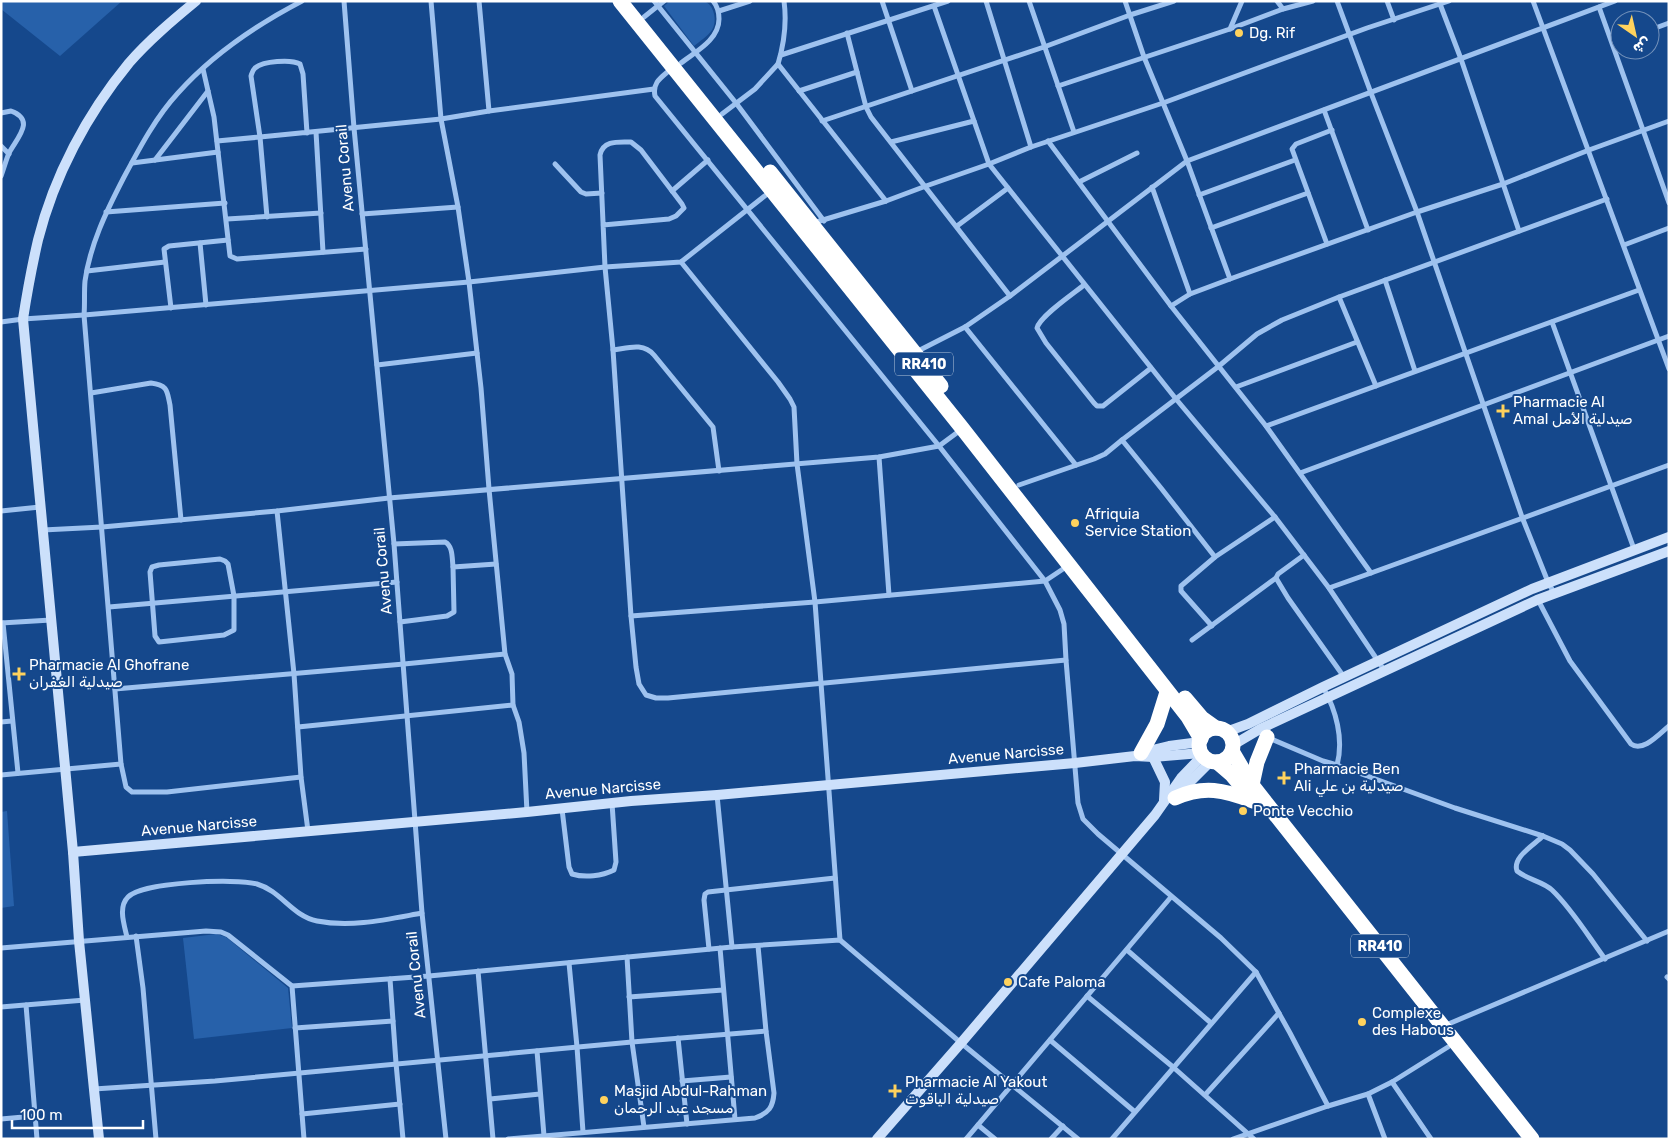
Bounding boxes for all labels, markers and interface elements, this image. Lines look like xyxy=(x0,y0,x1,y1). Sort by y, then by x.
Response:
north arrow xyxy=(1610,10,1660,60)
place label: Dg. Rif xyxy=(1249,24,1295,42)
marker: Dg. Rif xyxy=(1233,27,1245,39)
text: ش xyxy=(1630,33,1654,58)
street label: Avenu Corail xyxy=(332,124,358,212)
road number: RR410 xyxy=(895,352,953,376)
place label: Pharmacie Al Amal صيدلية الأمل xyxy=(1513,393,1633,428)
marker: Pharmacie Al Amal صيدلية الأمل xyxy=(1497,405,1509,417)
place label: Afriquia Service Station xyxy=(1085,505,1191,540)
marker: Afriquia Service Station xyxy=(1069,517,1081,529)
street label: Avenu Corail xyxy=(370,527,396,615)
place label: Pharmacie Al Ghofrane صيدلية الغفران xyxy=(29,656,189,691)
marker: Pharmacie Al Ghofrane صيدلية الغفران xyxy=(13,668,25,680)
street label: Avenue Narcisse xyxy=(947,740,1065,768)
place label: Pharmacie Ben Ali صيدلية بن علي xyxy=(1294,760,1403,798)
marker: Pharmacie Ben Ali صيدلية بن علي xyxy=(1278,772,1290,784)
street label: Avenue Narcisse xyxy=(544,775,662,803)
place label: Ponte Vecchio xyxy=(1253,802,1353,820)
marker: Ponte Vecchio xyxy=(1237,805,1249,817)
street label: Avenue Narcisse xyxy=(140,812,258,840)
street label: Avenu Corail xyxy=(402,931,430,1019)
road number: RR410 xyxy=(1351,934,1409,958)
place label: Cafe Paloma xyxy=(1018,973,1106,991)
marker: Cafe Paloma xyxy=(1002,976,1014,988)
place label: Complexe des Habous xyxy=(1372,1004,1454,1039)
marker: Complexe des Habous xyxy=(1356,1016,1368,1028)
place label: Pharmacie Al Yakout صيدلية الياقوت xyxy=(905,1073,1047,1108)
place label: Masjid Abdul-Rahman مسجد عبد الرحمان xyxy=(614,1082,767,1117)
marker: Pharmacie Al Yakout صيدلية الياقوت xyxy=(889,1085,901,1097)
marker: Masjid Abdul-Rahman مسجد عبد الرحمان xyxy=(598,1094,610,1106)
scale bar xyxy=(12,1098,144,1130)
text: 100 m xyxy=(20,1106,62,1124)

